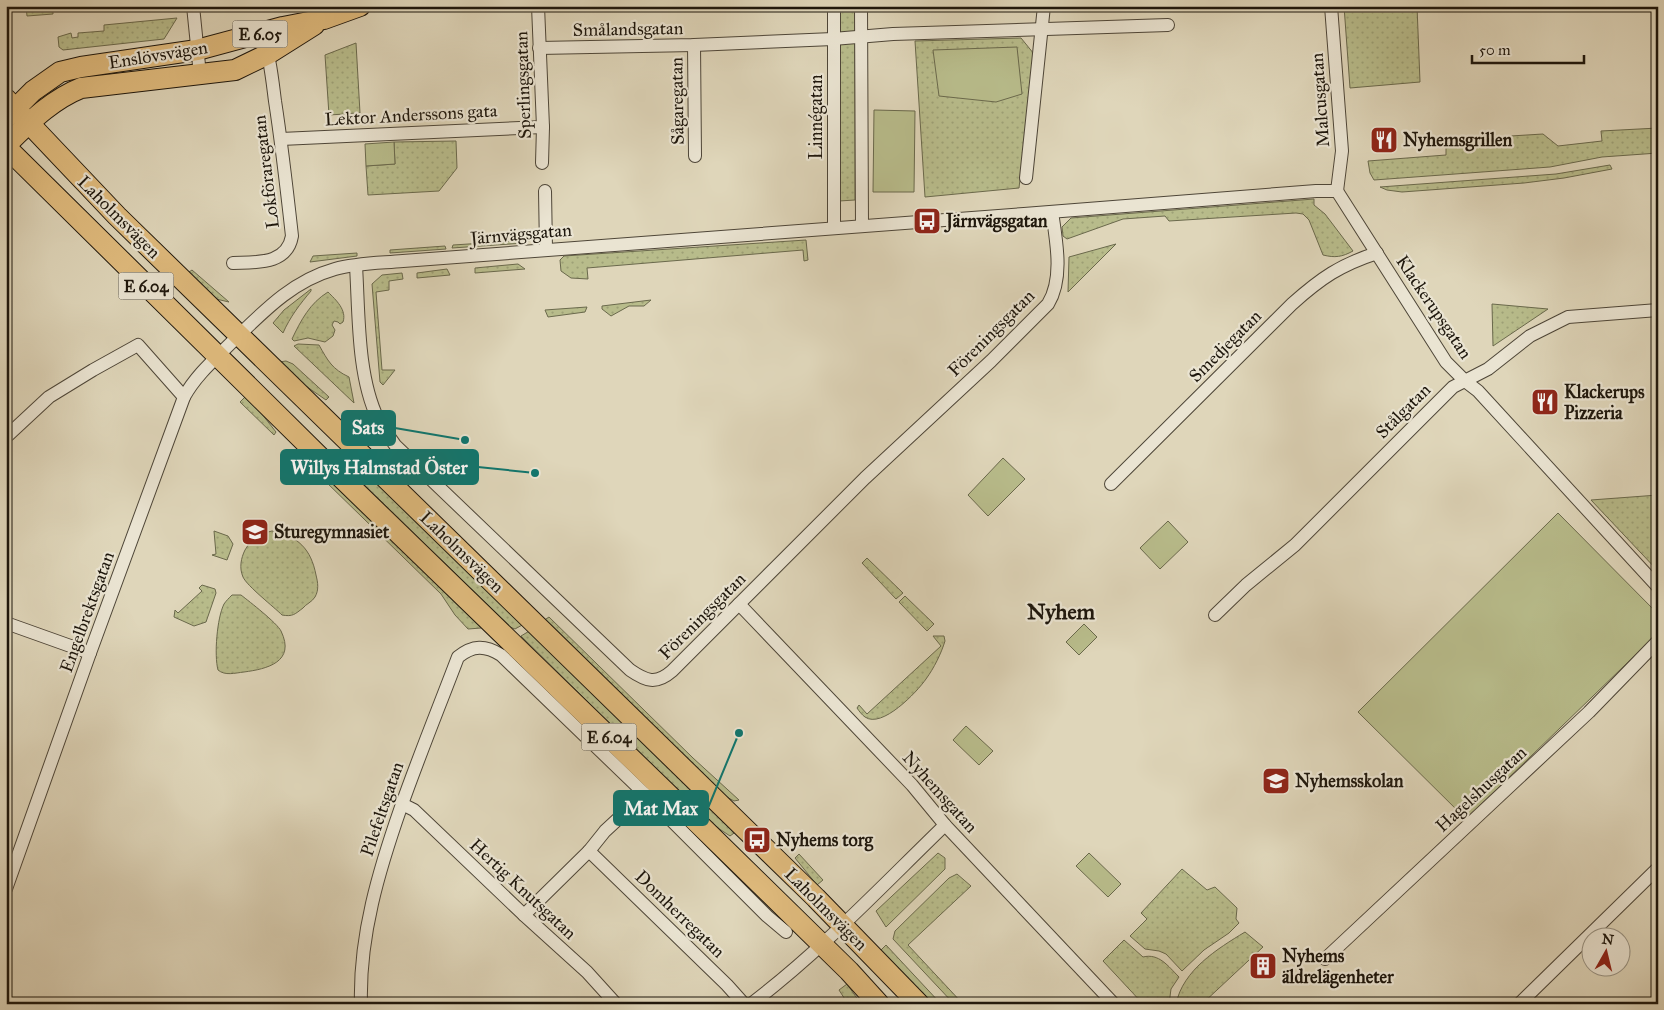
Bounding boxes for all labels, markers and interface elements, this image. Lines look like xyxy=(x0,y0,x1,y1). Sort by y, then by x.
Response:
street label: Smålandsgatan xyxy=(573,17,684,42)
road number: E 6.05 xyxy=(232,20,288,48)
street label: Sperlingsgatan xyxy=(510,30,537,139)
scale bar xyxy=(1472,32,1584,64)
street label: Enslövsvägen xyxy=(107,36,210,75)
text: 50 m xyxy=(1479,41,1511,59)
street label: Malcusgatan xyxy=(1306,52,1335,148)
street label: Sågaregatan xyxy=(665,57,690,145)
street label: Linnégatan xyxy=(805,74,828,159)
street label: Lektor Anderssons gata xyxy=(324,99,498,132)
street label: Lokföraregatan xyxy=(248,114,285,230)
restaurant icon: Nyhemsgrillen xyxy=(1369,125,1399,155)
place label: Nyhemsgrillen xyxy=(1403,129,1513,152)
street label: Laholmsvägen xyxy=(72,171,165,264)
bus stop icon: Järnvägsgatan xyxy=(912,206,942,236)
place label: Järnvägsgatan xyxy=(944,210,1048,233)
street label: Järnvägsgatan xyxy=(467,219,573,251)
street label: Klackerupsgatan xyxy=(1390,251,1477,364)
road number: E 6.04 xyxy=(118,272,174,300)
street label: Föreningsgatan xyxy=(943,285,1040,382)
street label: Smedjegatan xyxy=(1184,305,1267,388)
street label: Stålgatan xyxy=(1371,379,1436,444)
place label: Klackerups Pizzeria xyxy=(1564,381,1645,424)
restaurant icon: Klackerups Pizzeria xyxy=(1530,387,1560,417)
callout: Sats xyxy=(342,411,395,445)
text: Sats xyxy=(352,416,384,439)
callout: Willys Halmstad Öster xyxy=(281,450,478,484)
text: Willys Halmstad Öster xyxy=(290,455,468,480)
street label: Laholmsvägen xyxy=(415,506,509,598)
school or university icon: Sturegymnasiet xyxy=(240,517,270,547)
place label: Sturegymnasiet xyxy=(274,521,390,544)
street label: Engelbrektsgatan xyxy=(55,548,120,676)
street label: Föreningsgatan xyxy=(654,568,751,665)
district label: Nyhem xyxy=(1027,598,1096,625)
road number: E 6.04 xyxy=(582,724,636,750)
street label: Hagelshusgatan xyxy=(1431,741,1532,837)
street label: Nyhemsgatan xyxy=(897,747,982,838)
street label: Pilefeltsgatan xyxy=(356,759,409,859)
school or university icon: Nyhemsskolan xyxy=(1261,766,1291,796)
place label: Nyhemsskolan xyxy=(1295,770,1404,793)
callout: Mat Max xyxy=(614,791,708,825)
text: Mat Max xyxy=(624,797,699,820)
bus stop icon: Nyhems torg xyxy=(742,825,772,855)
place label: Nyhems torg xyxy=(776,829,873,852)
street label: Hertig Knutsgatan xyxy=(464,834,581,945)
street label: Laholmsvägen xyxy=(779,863,872,956)
street label: Domherregatan xyxy=(630,866,730,963)
north arrow xyxy=(1582,928,1632,978)
text: N xyxy=(1601,930,1615,949)
place label: Nyhems äldrelägenheter xyxy=(1282,945,1395,989)
building icon: Nyhems äldrelägenheter xyxy=(1248,951,1278,981)

